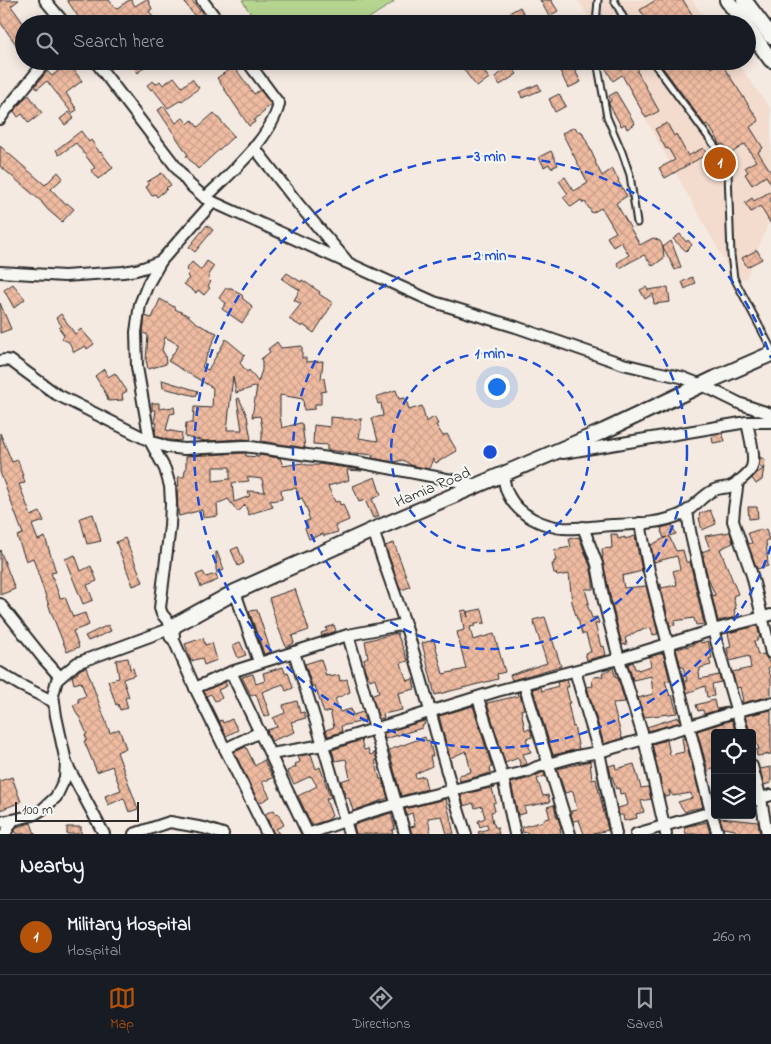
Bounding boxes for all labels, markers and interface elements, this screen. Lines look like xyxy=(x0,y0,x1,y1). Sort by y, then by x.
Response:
search box xyxy=(15,15,756,70)
icon: search xyxy=(33,29,61,57)
text: Search here xyxy=(73,29,164,56)
pin: 1 xyxy=(704,144,736,182)
text: 3 min xyxy=(473,146,506,168)
text: 2 min xyxy=(473,245,507,267)
text: 1 min xyxy=(475,343,506,365)
your location xyxy=(484,374,510,400)
centre of rings xyxy=(481,443,499,461)
street label: Hamia Road xyxy=(391,461,475,515)
map controls xyxy=(711,729,756,819)
button: locate xyxy=(711,729,756,774)
button: layers xyxy=(711,774,756,819)
scale bar xyxy=(15,799,139,822)
text: 100 m xyxy=(22,800,53,821)
text: Nearby xyxy=(20,852,84,882)
text: Military Hospital xyxy=(67,912,191,939)
text: 1 xyxy=(33,925,39,949)
text: 260 m xyxy=(713,925,751,949)
text: Hospital xyxy=(67,939,121,963)
tab: Map xyxy=(108,984,136,1035)
tab: Directions xyxy=(352,984,410,1035)
tab: Saved xyxy=(626,984,663,1035)

